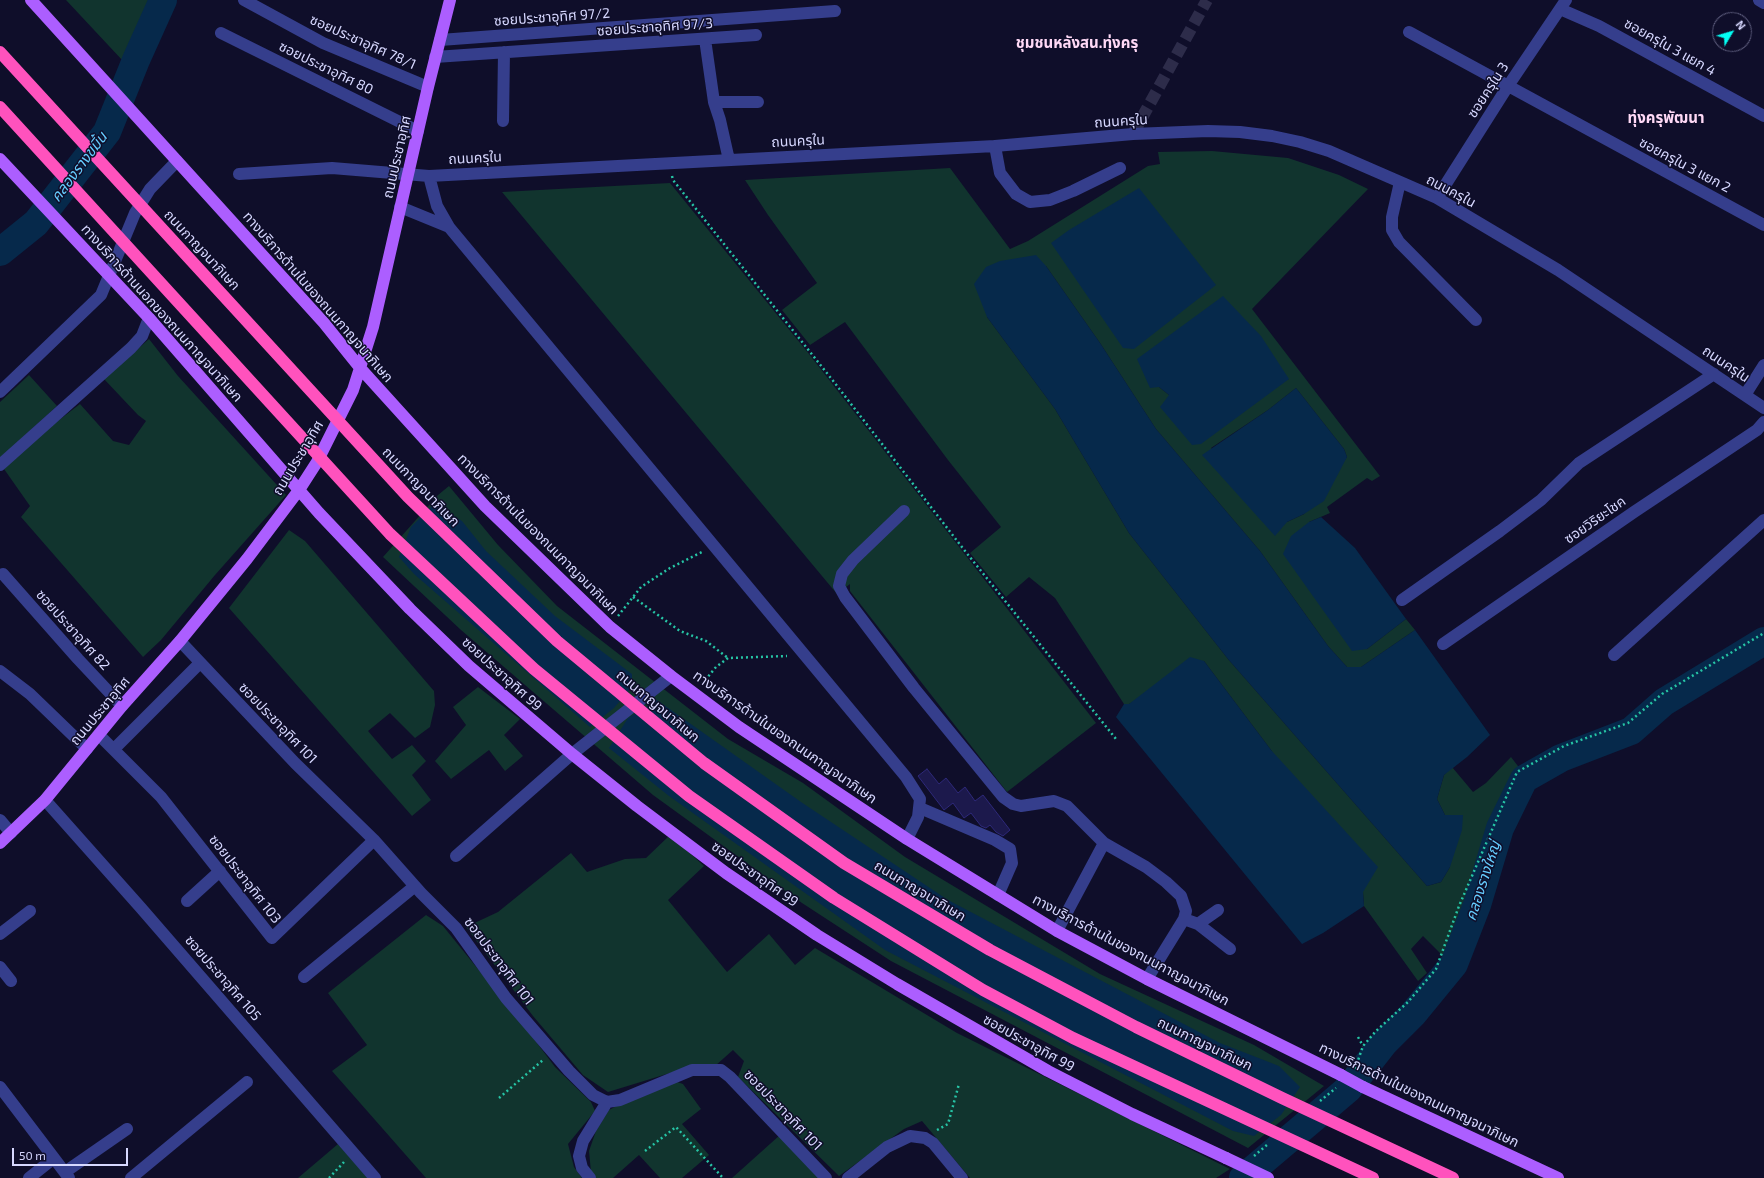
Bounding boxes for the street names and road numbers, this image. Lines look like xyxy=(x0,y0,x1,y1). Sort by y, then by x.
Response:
street label: ซอยประชาอุทิศ 97/2 xyxy=(493,5,611,29)
street label: ซอยประชาอุทิศ 78/1 xyxy=(307,11,419,73)
street label: ซอยประชาอุทิศ 97/3 xyxy=(596,15,714,39)
street label: ซอยครุใน 3 แยก 4 xyxy=(1621,15,1719,79)
street label: ซอยประชาอุทิศ 80 xyxy=(276,38,376,98)
street label: ซอยครุใน 3 xyxy=(1464,59,1512,121)
street label: ถนนครุใน xyxy=(1094,111,1148,131)
street label: ถนนประชาอุทิศ xyxy=(379,114,415,200)
street label: ถนนครุใน xyxy=(771,131,825,151)
street label: ซอยครุใน 3 แยก 2 xyxy=(1636,134,1734,196)
street label: ถนนครุใน xyxy=(448,148,502,168)
street label: ถนนครุใน xyxy=(1423,171,1479,211)
street label: ถนนกาญจนาภิเษก xyxy=(160,206,244,294)
street label: ทางบริการด้านในของถนนกาญจนาภิเษก xyxy=(239,208,397,386)
street label: ทางบริการด้านนอกของถนนกาญจนาภิเษก xyxy=(78,221,246,405)
street label: ถนนครุใน xyxy=(1699,342,1753,386)
street label: ถนนประชาอุทิศ xyxy=(269,418,327,498)
street label: ถนนกาญจนาภิเษก xyxy=(379,444,463,530)
street label: ทางบริการด้านในของถนนกาญจนาภิเษก xyxy=(454,450,622,618)
street label: ซอยวิริยะโชค xyxy=(1561,493,1629,547)
street label: ซอยประชาอุทิศ 82 xyxy=(32,586,114,674)
street label: ซอยประชาอุทิศ 99 xyxy=(458,634,546,714)
street label: ถนนกาญจนาภิเษก xyxy=(613,666,703,746)
street label: ทางบริการด้านในของถนนกาญจนาภิเษก xyxy=(690,667,880,807)
street label: ถนนประชาอุทิศ xyxy=(66,673,134,749)
street label: ซอยประชาอุทิศ 101 xyxy=(235,679,321,767)
street label: ซอยประชาอุทิศ 103 xyxy=(205,831,285,927)
street label: ซอยประชาอุทิศ 99 xyxy=(708,838,802,910)
street label: ถนนกาญจนาภิเษก xyxy=(871,857,969,925)
street label: ทางบริการด้านในของถนนกาญจนาภิเษก xyxy=(1030,891,1232,1009)
street label: ซอยประชาอุทิศ 101 xyxy=(461,914,537,1008)
street label: ซอยประชาอุทิศ 105 xyxy=(181,932,265,1024)
street label: ซอยประชาอุทิศ 99 xyxy=(980,1011,1078,1075)
street label: ถนนกาญจนาภิเษก xyxy=(1155,1014,1255,1074)
street label: ทางบริการด้านในของถนนกาญจนาภิเษก xyxy=(1316,1039,1522,1151)
street label: ซอยประชาอุทิศ 101 xyxy=(740,1066,826,1154)

